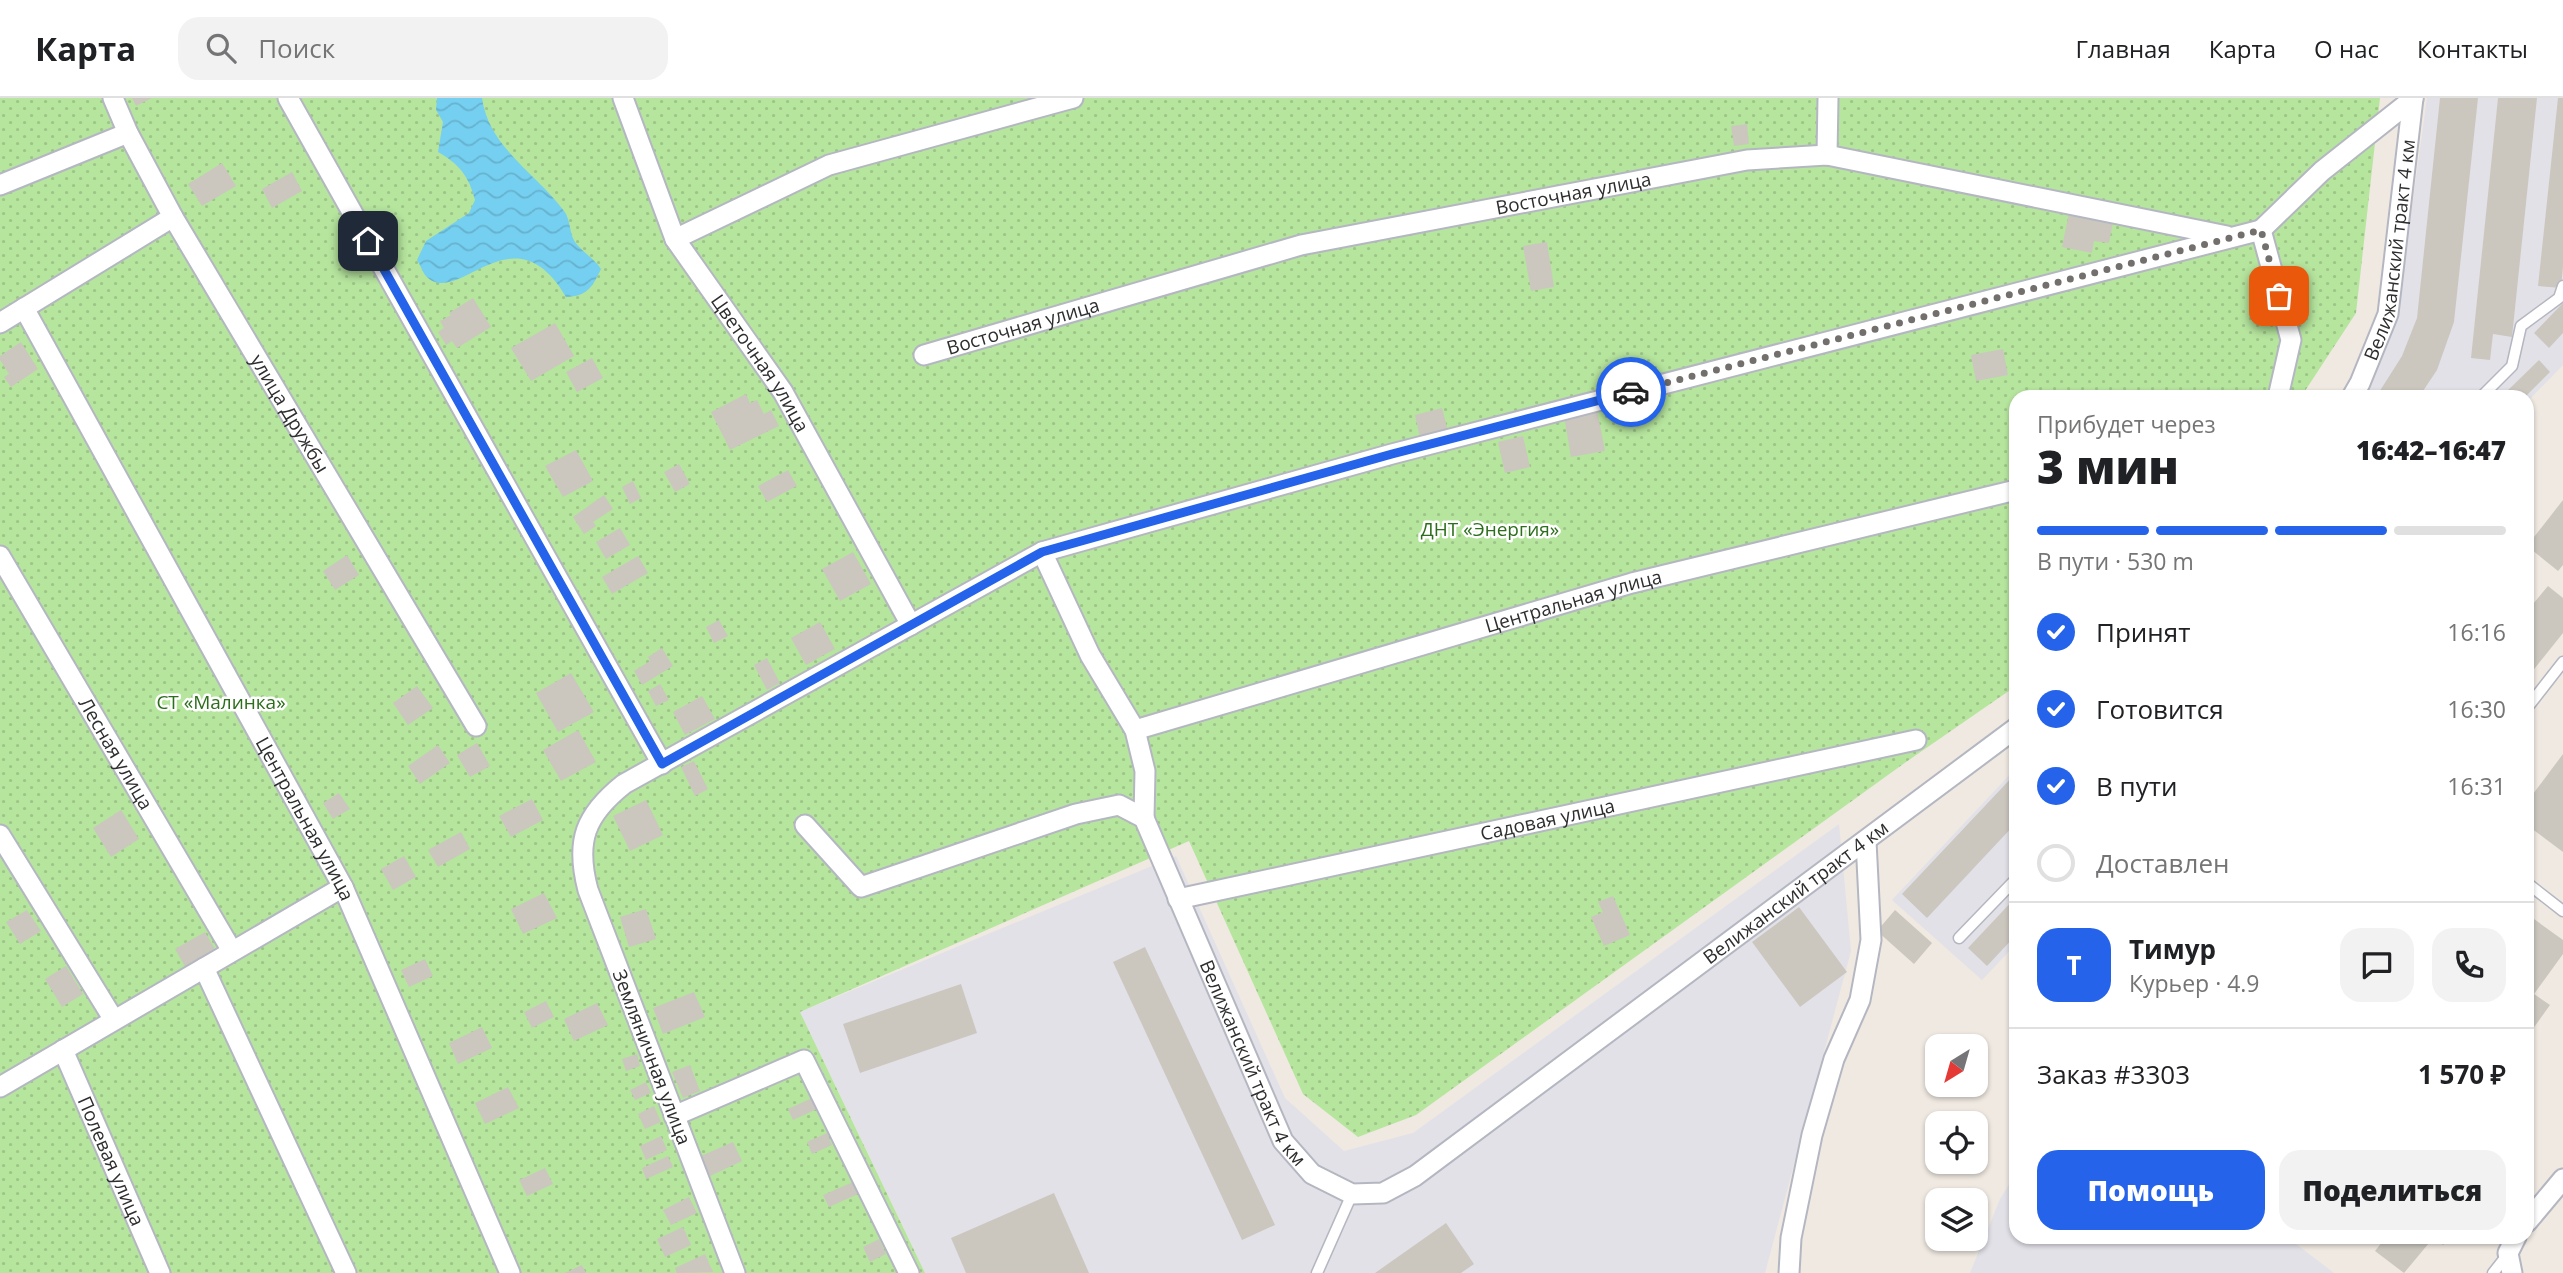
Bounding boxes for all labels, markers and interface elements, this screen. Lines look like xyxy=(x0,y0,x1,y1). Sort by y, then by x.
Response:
search box xyxy=(178,17,668,80)
text: Карта xyxy=(35,26,136,71)
icon: search xyxy=(202,29,240,67)
text: Поиск xyxy=(258,30,335,66)
text: Главная xyxy=(2076,32,2171,65)
text: Карта xyxy=(2209,32,2276,65)
text: О нас xyxy=(2314,32,2379,65)
text: Контакты xyxy=(2417,32,2528,65)
street label: Велижанский тракт 4 км xyxy=(2357,138,2421,364)
street label: Восточная улица xyxy=(1493,166,1653,221)
pin xyxy=(338,211,398,271)
icon: home xyxy=(349,222,387,260)
pin xyxy=(2249,266,2309,326)
icon: bag xyxy=(2260,277,2298,315)
street label: Цветочная улица xyxy=(705,289,815,437)
street label: Восточная улица xyxy=(943,292,1102,361)
street label: улица Дружбы xyxy=(245,349,335,478)
courier xyxy=(1596,357,1666,427)
icon: car xyxy=(1612,373,1650,411)
text: Прибудет через xyxy=(2037,408,2216,440)
text: 16:42–16:47 xyxy=(2356,432,2506,468)
text: 3 мин xyxy=(2037,435,2179,497)
park label: ДНТ «Энергия» xyxy=(1421,516,1559,542)
text: В пути · 530 m xyxy=(2037,545,2194,577)
street label: Центральная улица xyxy=(1482,563,1664,639)
icon: check xyxy=(2037,613,2075,651)
text: Принят xyxy=(2096,614,2190,650)
text: 16:16 xyxy=(2447,616,2506,648)
park label: CТ «Малинка» xyxy=(156,689,286,715)
icon: check xyxy=(2037,690,2075,728)
text: Готовится xyxy=(2096,691,2224,727)
street label: Лесная улица xyxy=(73,692,159,814)
text: 16:30 xyxy=(2447,693,2506,725)
street label: Центральная улица xyxy=(250,732,360,904)
icon: check xyxy=(2037,767,2075,805)
text: В пути xyxy=(2096,768,2177,804)
text: 16:31 xyxy=(2447,770,2506,802)
street label: Садовая улица xyxy=(1478,792,1617,847)
street label: Велижанский тракт 4 км xyxy=(1698,815,1894,970)
text: Доставлен xyxy=(2096,845,2229,881)
button: chat xyxy=(2340,928,2414,1002)
button: phone xyxy=(2432,928,2506,1002)
text: Тимур xyxy=(2129,931,2216,967)
text: Т xyxy=(2066,947,2082,983)
street label: Велижанский тракт 4 км xyxy=(1194,956,1312,1171)
street label: Земляничная улица xyxy=(607,966,697,1148)
text: Курьер · 4.9 xyxy=(2129,967,2260,999)
north arrow xyxy=(1925,1034,1988,1097)
map controls xyxy=(1925,1034,1988,1251)
text: Заказ #3303 xyxy=(2037,1056,2190,1092)
text: 1 570 ₽ xyxy=(2418,1056,2506,1092)
street label: Полевая улица xyxy=(72,1092,151,1230)
button: locate xyxy=(1925,1111,1988,1174)
button: Помощь xyxy=(2037,1150,2265,1230)
button: Поделиться xyxy=(2279,1150,2506,1230)
button: layers xyxy=(1925,1188,1988,1251)

